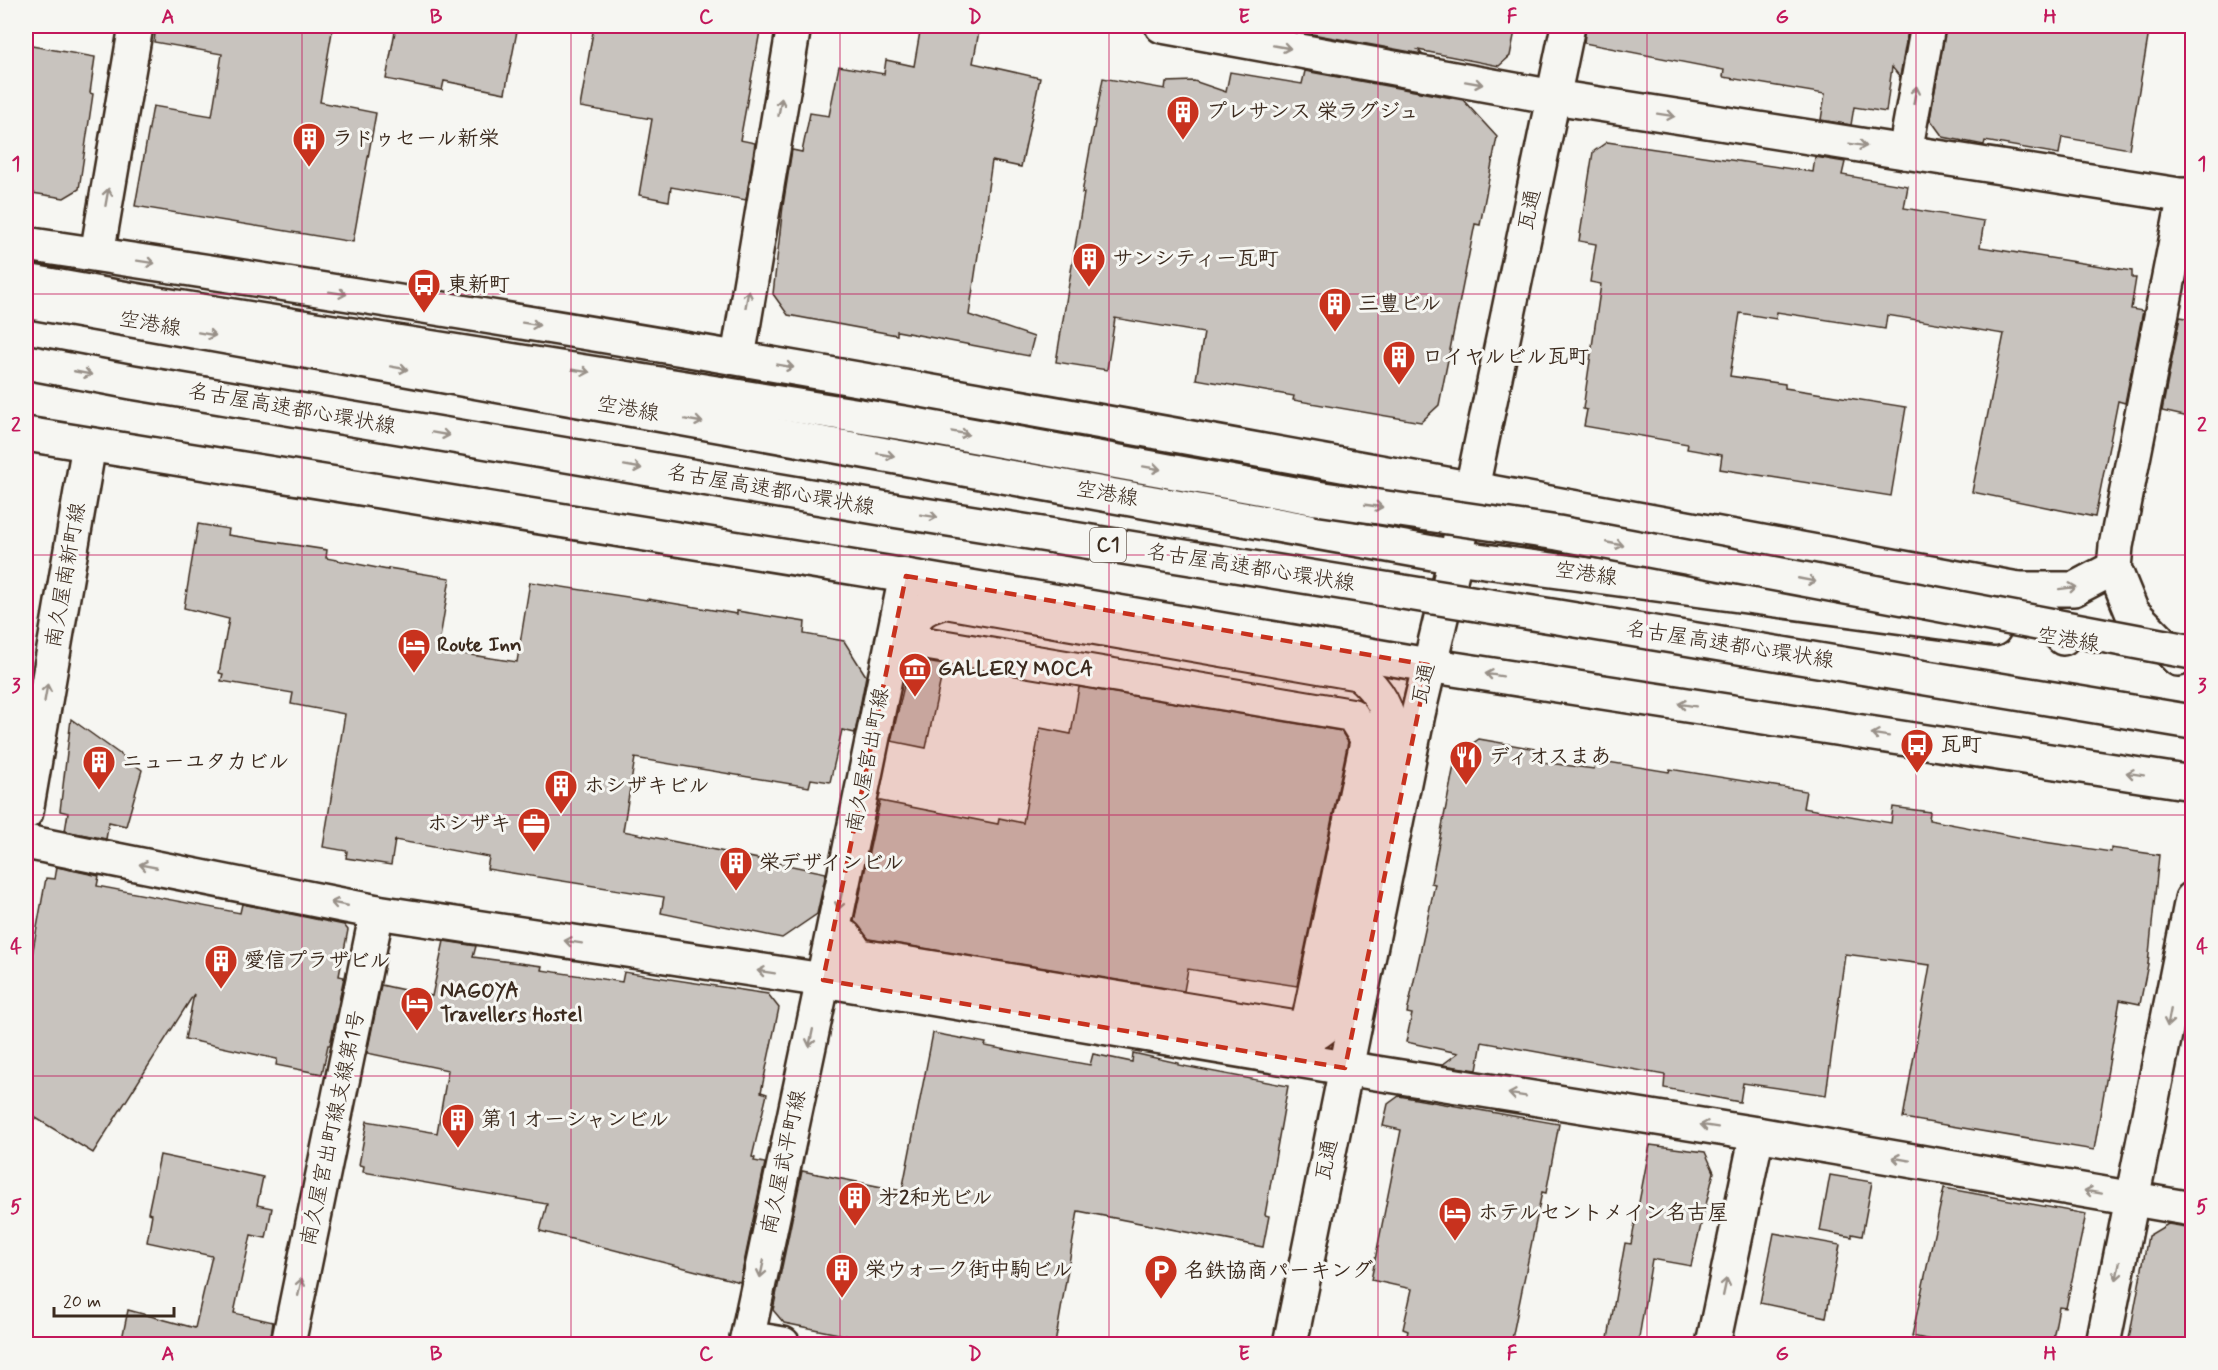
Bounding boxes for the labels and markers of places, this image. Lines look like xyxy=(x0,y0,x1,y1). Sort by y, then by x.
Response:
building icon: プレサンス 栄ラグジュ xyxy=(1165,94,1201,141)
place label: プレサンス 栄ラグジュ xyxy=(1206,98,1419,126)
building icon: ラドゥセール新栄 xyxy=(291,121,327,168)
place label: ラドゥセール新栄 xyxy=(332,125,499,153)
building icon: サンシティー瓦町 xyxy=(1071,241,1107,288)
place label: サンシティー瓦町 xyxy=(1112,245,1279,273)
bus stop icon: 東新町 xyxy=(406,267,442,314)
place label: 東新町 xyxy=(447,271,510,299)
building icon: 三豊ビル xyxy=(1317,286,1353,333)
place label: 三豊ビル xyxy=(1358,290,1442,318)
building icon: ロイヤルビル瓦町 xyxy=(1381,339,1417,386)
place label: ロイヤルビル瓦町 xyxy=(1422,343,1589,371)
hotel icon: Route Inn xyxy=(396,627,432,674)
place label: Route Inn xyxy=(437,631,522,659)
museum icon: GALLERY MOCA xyxy=(897,651,933,698)
place label: GALLERY MOCA xyxy=(938,655,1093,683)
bus stop icon: 瓦町 xyxy=(1899,727,1935,774)
place label: 瓦町 xyxy=(1940,731,1982,759)
restaurant icon: ディオスまあ xyxy=(1448,739,1484,786)
place label: ディオスまあ xyxy=(1489,743,1611,771)
building icon: ニューユタカビル xyxy=(81,744,117,791)
place label: ニューユタカビル xyxy=(122,748,289,776)
building icon: ホシザキビル xyxy=(543,768,579,815)
place label: ホシザキビル xyxy=(584,772,710,800)
office icon: ホシザキ xyxy=(516,806,552,853)
place label: ホシザキ xyxy=(427,810,511,838)
building icon: 栄デザインビル xyxy=(718,845,754,892)
place label: 栄デザインビル xyxy=(759,849,904,877)
building icon: 愛信プラザビル xyxy=(203,943,239,990)
place label: 愛信プラザビル xyxy=(244,947,391,975)
place label: NAGOYA Travellers Hostel xyxy=(440,977,583,1029)
hotel icon: NAGOYA Travellers Hostel xyxy=(399,985,435,1032)
building icon: 第１オーシャンビル xyxy=(440,1102,476,1149)
place label: 第１オーシャンビル xyxy=(481,1106,669,1134)
building icon: 㐧2和光ビル xyxy=(837,1180,873,1227)
place label: 㐧2和光ビル xyxy=(878,1184,993,1212)
hotel icon: ホテルセントメイン名古屋 xyxy=(1437,1195,1473,1242)
place label: ホテルセントメイン名古屋 xyxy=(1478,1199,1729,1227)
building icon: 栄ウォーク街中駒ビル xyxy=(824,1252,860,1299)
parking icon: 名鉄協商パーキング xyxy=(1143,1253,1179,1300)
place label: 栄ウォーク街中駒ビル xyxy=(865,1256,1073,1284)
place label: 名鉄協商パーキング xyxy=(1184,1257,1373,1285)

